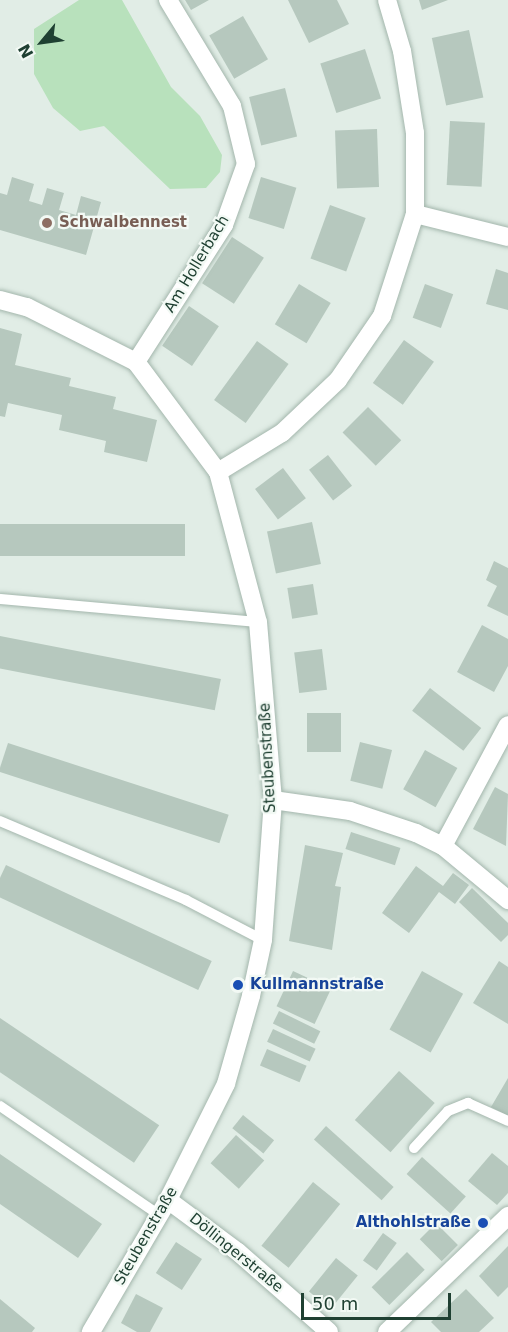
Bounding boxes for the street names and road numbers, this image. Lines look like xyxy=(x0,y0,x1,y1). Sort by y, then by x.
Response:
street label: Am Hollerbach xyxy=(161,212,233,316)
street label: Steubenstraße xyxy=(256,703,280,813)
street label: Steubenstraße xyxy=(111,1184,181,1288)
street label: Döllingerstraße xyxy=(186,1210,286,1296)

